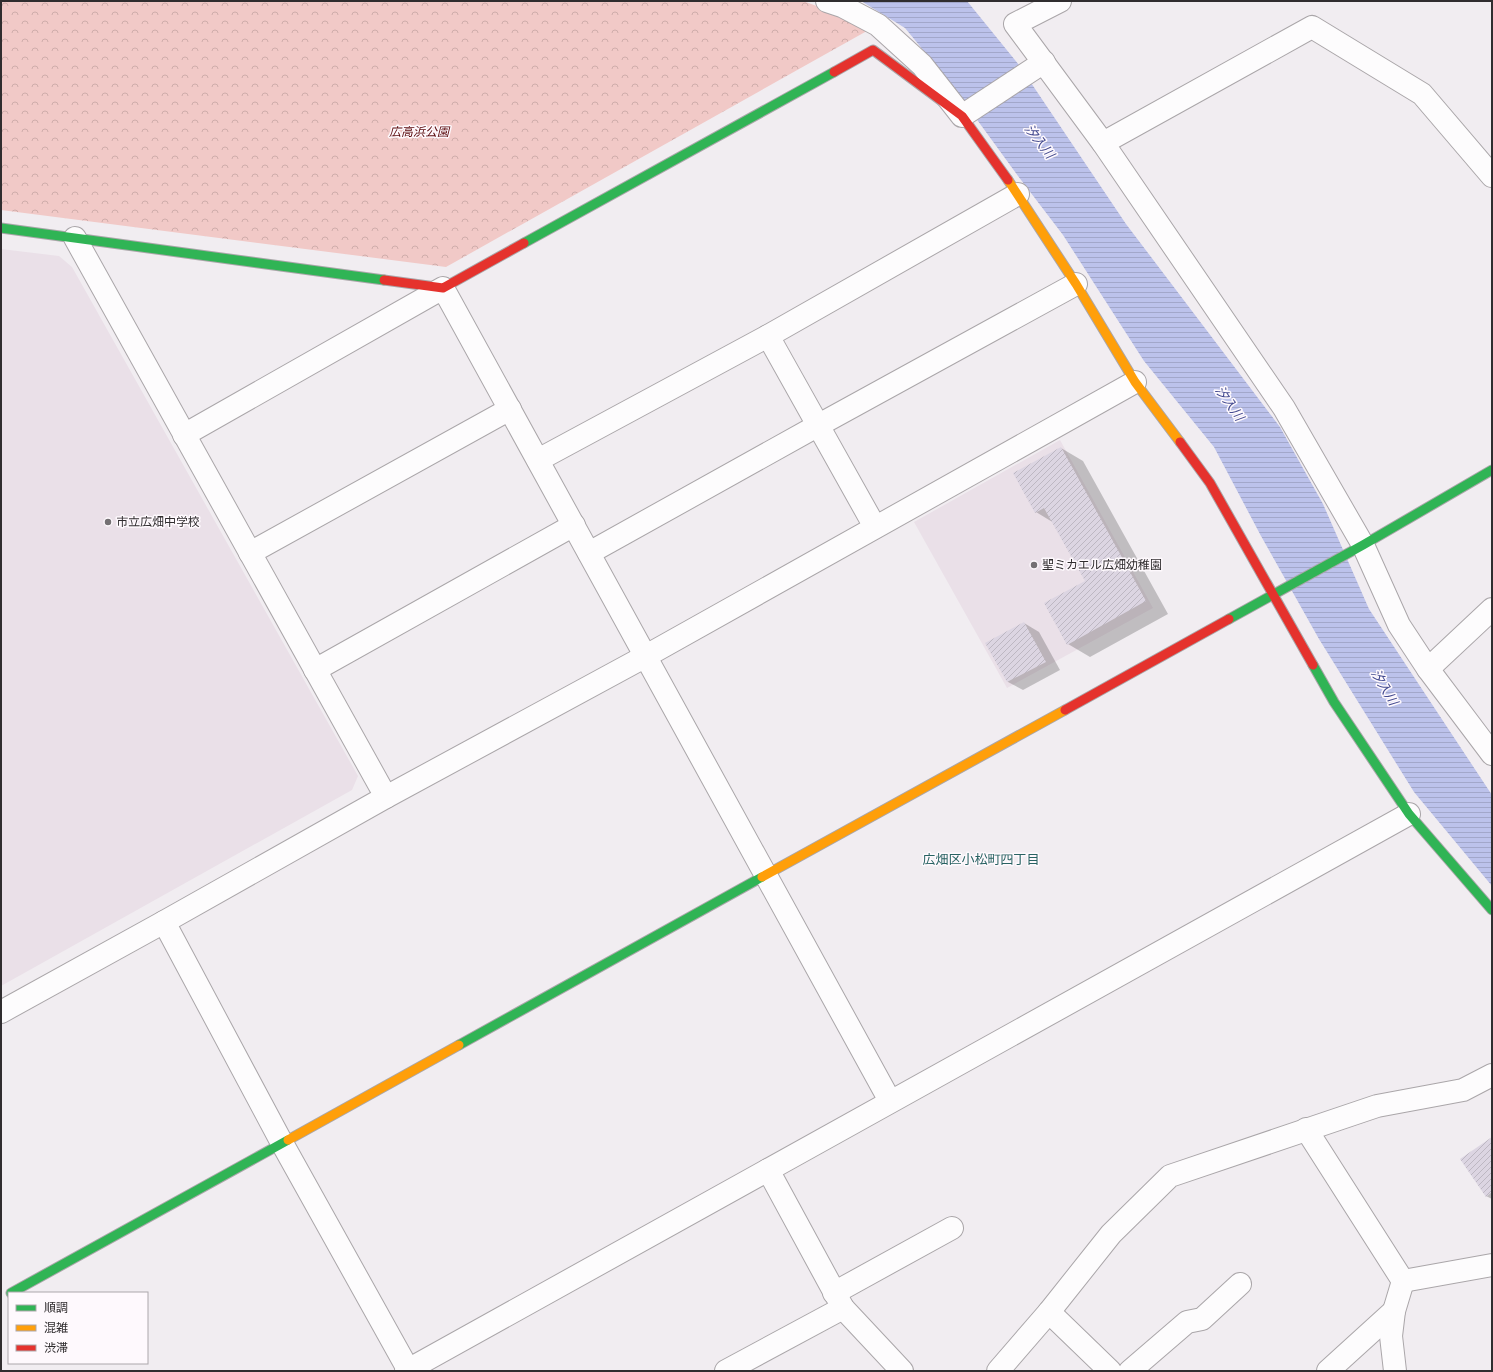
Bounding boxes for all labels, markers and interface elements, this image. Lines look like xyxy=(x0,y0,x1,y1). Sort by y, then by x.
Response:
water label: 汐入川 xyxy=(1021,121,1060,163)
park label: 広高浜公園 xyxy=(389,124,451,139)
water label: 汐入川 xyxy=(1211,382,1249,426)
place label: 市立広畑中学校 xyxy=(116,514,200,529)
marker: 市立広畑中学校 xyxy=(103,517,113,527)
place label: 聖ミカエル広畑幼稚園 xyxy=(1042,557,1162,572)
marker: 聖ミカエル広畑幼稚園 xyxy=(1029,560,1039,570)
water label: 汐入川 xyxy=(1367,666,1403,710)
district label: 広畑区小松町四丁目 xyxy=(922,851,1040,868)
legend xyxy=(8,1292,148,1364)
text: 順調 xyxy=(44,1300,68,1315)
text: 混雑 xyxy=(44,1320,68,1335)
text: 渋滞 xyxy=(44,1340,68,1355)

